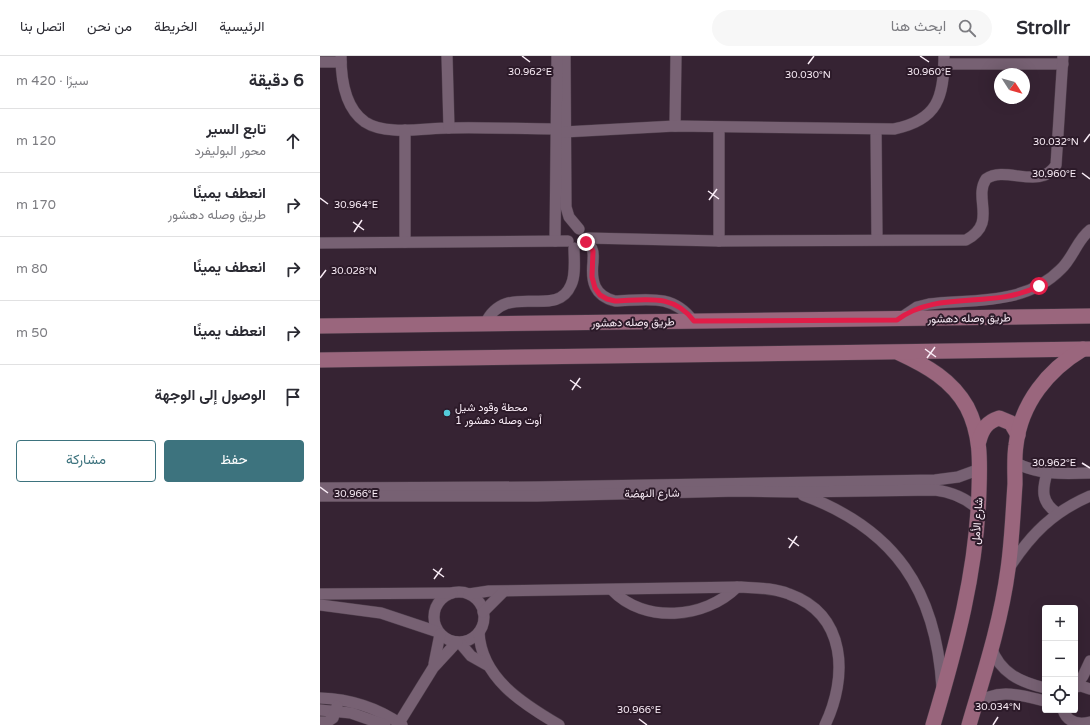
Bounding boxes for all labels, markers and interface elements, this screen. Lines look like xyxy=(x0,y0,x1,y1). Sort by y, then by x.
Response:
search box xyxy=(712,10,992,46)
text: ابحث هنا xyxy=(891,17,946,35)
icon: search xyxy=(956,17,978,39)
text: Strollr xyxy=(1016,17,1070,39)
text: اتصل بنا xyxy=(20,18,65,35)
text: من نحن xyxy=(87,18,132,35)
text: الخريطة xyxy=(154,18,197,35)
text: الرئيسية xyxy=(219,18,265,35)
text: 30.962°E xyxy=(508,66,552,78)
text: 30.960°E xyxy=(907,66,951,78)
north arrow xyxy=(994,68,1030,104)
text: 30.030°N xyxy=(785,69,831,81)
text: 6 دقيقة xyxy=(249,70,304,91)
text: سيرًا · 420 m xyxy=(16,73,89,89)
text: تابع السير xyxy=(206,120,266,138)
icon: ahead xyxy=(282,130,304,152)
text: 120 m xyxy=(16,133,56,149)
text: 30.032°N xyxy=(1033,136,1079,148)
text: محور البوليفرد xyxy=(194,143,266,159)
text: 30.960°E xyxy=(1032,168,1076,180)
text: انعطف يمينًا xyxy=(193,184,266,202)
icon: right xyxy=(282,194,304,216)
text: 170 m xyxy=(16,197,56,213)
text: 30.964°E xyxy=(334,199,378,211)
text: طريق وصله دهشور xyxy=(168,207,266,223)
route end xyxy=(577,233,595,251)
text: انعطف يمينًا xyxy=(193,258,266,276)
icon: right xyxy=(282,258,304,280)
text: 80 m xyxy=(16,261,48,277)
text: 30.028°N xyxy=(331,265,377,277)
route start xyxy=(1030,277,1048,295)
street label: طريق وصله دهشور xyxy=(926,311,1011,326)
street label: طريق وصله دهشور xyxy=(590,315,675,330)
text: انعطف يمينًا xyxy=(193,322,266,340)
icon: right xyxy=(282,322,304,344)
text: 50 m xyxy=(16,325,48,341)
text: الوصول إلى الوجهة xyxy=(155,386,266,404)
icon: arrive xyxy=(282,386,304,408)
place label: محطة وقود شيل أوت وصله دهشور 1 xyxy=(455,401,542,427)
marker: محطة وقود شيل أوت وصله دهشور 1 xyxy=(442,408,452,418)
button: مشاركة xyxy=(16,440,156,482)
button: حفظ xyxy=(164,440,304,482)
text: 30.962°E xyxy=(1032,457,1076,469)
street label: شارع النهضة xyxy=(624,487,680,501)
text: 30.966°E xyxy=(334,488,378,500)
street label: شارع الأمل xyxy=(969,497,987,545)
map controls xyxy=(1042,605,1078,713)
button: + xyxy=(1042,605,1078,641)
button: − xyxy=(1042,641,1078,677)
button: locate xyxy=(1042,677,1078,713)
text: 30.034°N xyxy=(975,701,1021,713)
text: 30.966°E xyxy=(617,704,661,716)

